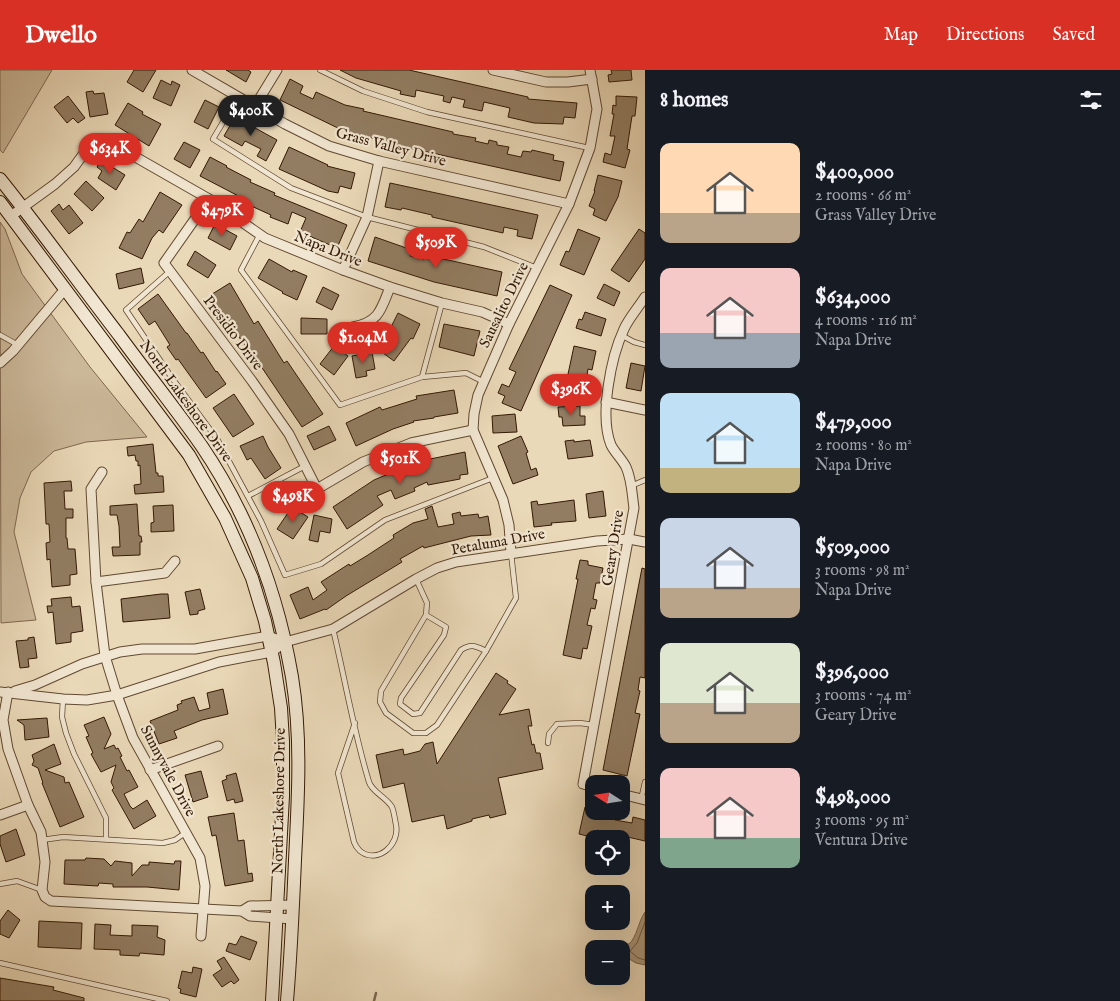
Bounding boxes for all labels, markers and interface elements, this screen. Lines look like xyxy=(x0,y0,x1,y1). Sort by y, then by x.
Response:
text: Dwello xyxy=(25,20,97,51)
text: Map xyxy=(884,24,918,47)
text: Directions xyxy=(946,24,1024,47)
text: Saved xyxy=(1052,24,1095,47)
icon: filters xyxy=(1077,86,1105,114)
text: 8 homes xyxy=(660,87,728,114)
pin: $400K xyxy=(216,94,286,137)
text: $400K xyxy=(229,101,273,121)
street label: Grass Valley Drive xyxy=(334,123,448,171)
pin: $634K xyxy=(75,132,145,175)
text: $634K xyxy=(90,139,131,159)
text: $400,000 xyxy=(815,159,894,186)
icon: home xyxy=(700,163,760,223)
text: 2 rooms · 66 m² xyxy=(815,186,911,206)
pin: $479K xyxy=(187,194,257,237)
text: $479K xyxy=(201,201,243,221)
text: Grass Valley Drive xyxy=(815,206,936,226)
pin: $509K xyxy=(401,226,471,269)
street label: Napa Drive xyxy=(291,227,365,271)
text: $509K xyxy=(415,233,457,253)
street label: Sausalito Drive xyxy=(475,259,533,351)
text: $634,000 xyxy=(815,284,891,311)
icon: home xyxy=(700,288,760,348)
street label: Presidio Drive xyxy=(199,292,267,374)
text: 4 rooms · 116 m² xyxy=(815,311,917,331)
pin: $1.04M xyxy=(322,322,404,364)
text: $1.04M xyxy=(339,328,388,348)
text: Napa Drive xyxy=(815,331,892,351)
street label: North Lakeshore Drive xyxy=(135,336,237,466)
pin: $396K xyxy=(536,374,606,416)
text: $396K xyxy=(551,380,591,400)
text: $479,000 xyxy=(815,409,892,436)
icon: home xyxy=(700,413,760,473)
text: 2 rooms · 80 m² xyxy=(815,436,912,456)
pin: $501K xyxy=(365,442,435,485)
text: $501K xyxy=(380,449,420,469)
text: Napa Drive xyxy=(815,456,892,476)
pin: $498K xyxy=(258,480,328,523)
text: $498K xyxy=(272,487,314,507)
street label: Geary Drive xyxy=(598,509,628,587)
street label: Petaluma Drive xyxy=(450,524,547,560)
text: $509,000 xyxy=(815,534,890,561)
icon: home xyxy=(700,538,760,598)
text: 3 rooms · 98 m² xyxy=(815,561,910,581)
text: Napa Drive xyxy=(815,581,892,601)
text: $396,000 xyxy=(815,659,889,686)
icon: home xyxy=(700,663,760,723)
text: 3 rooms · 74 m² xyxy=(815,686,912,706)
text: Geary Drive xyxy=(815,706,896,726)
street label: Sunnyvale Drive xyxy=(136,722,200,820)
street label: North Lakeshore Drive xyxy=(268,728,290,874)
north arrow xyxy=(585,775,630,820)
map controls xyxy=(585,775,630,985)
text: $498,000 xyxy=(815,784,891,811)
icon: home xyxy=(700,788,760,848)
text: 3 rooms · 95 m² xyxy=(815,811,909,831)
button: locate xyxy=(585,830,630,875)
text: Ventura Drive xyxy=(815,831,908,851)
button: + xyxy=(585,885,630,930)
button: − xyxy=(585,940,630,985)

